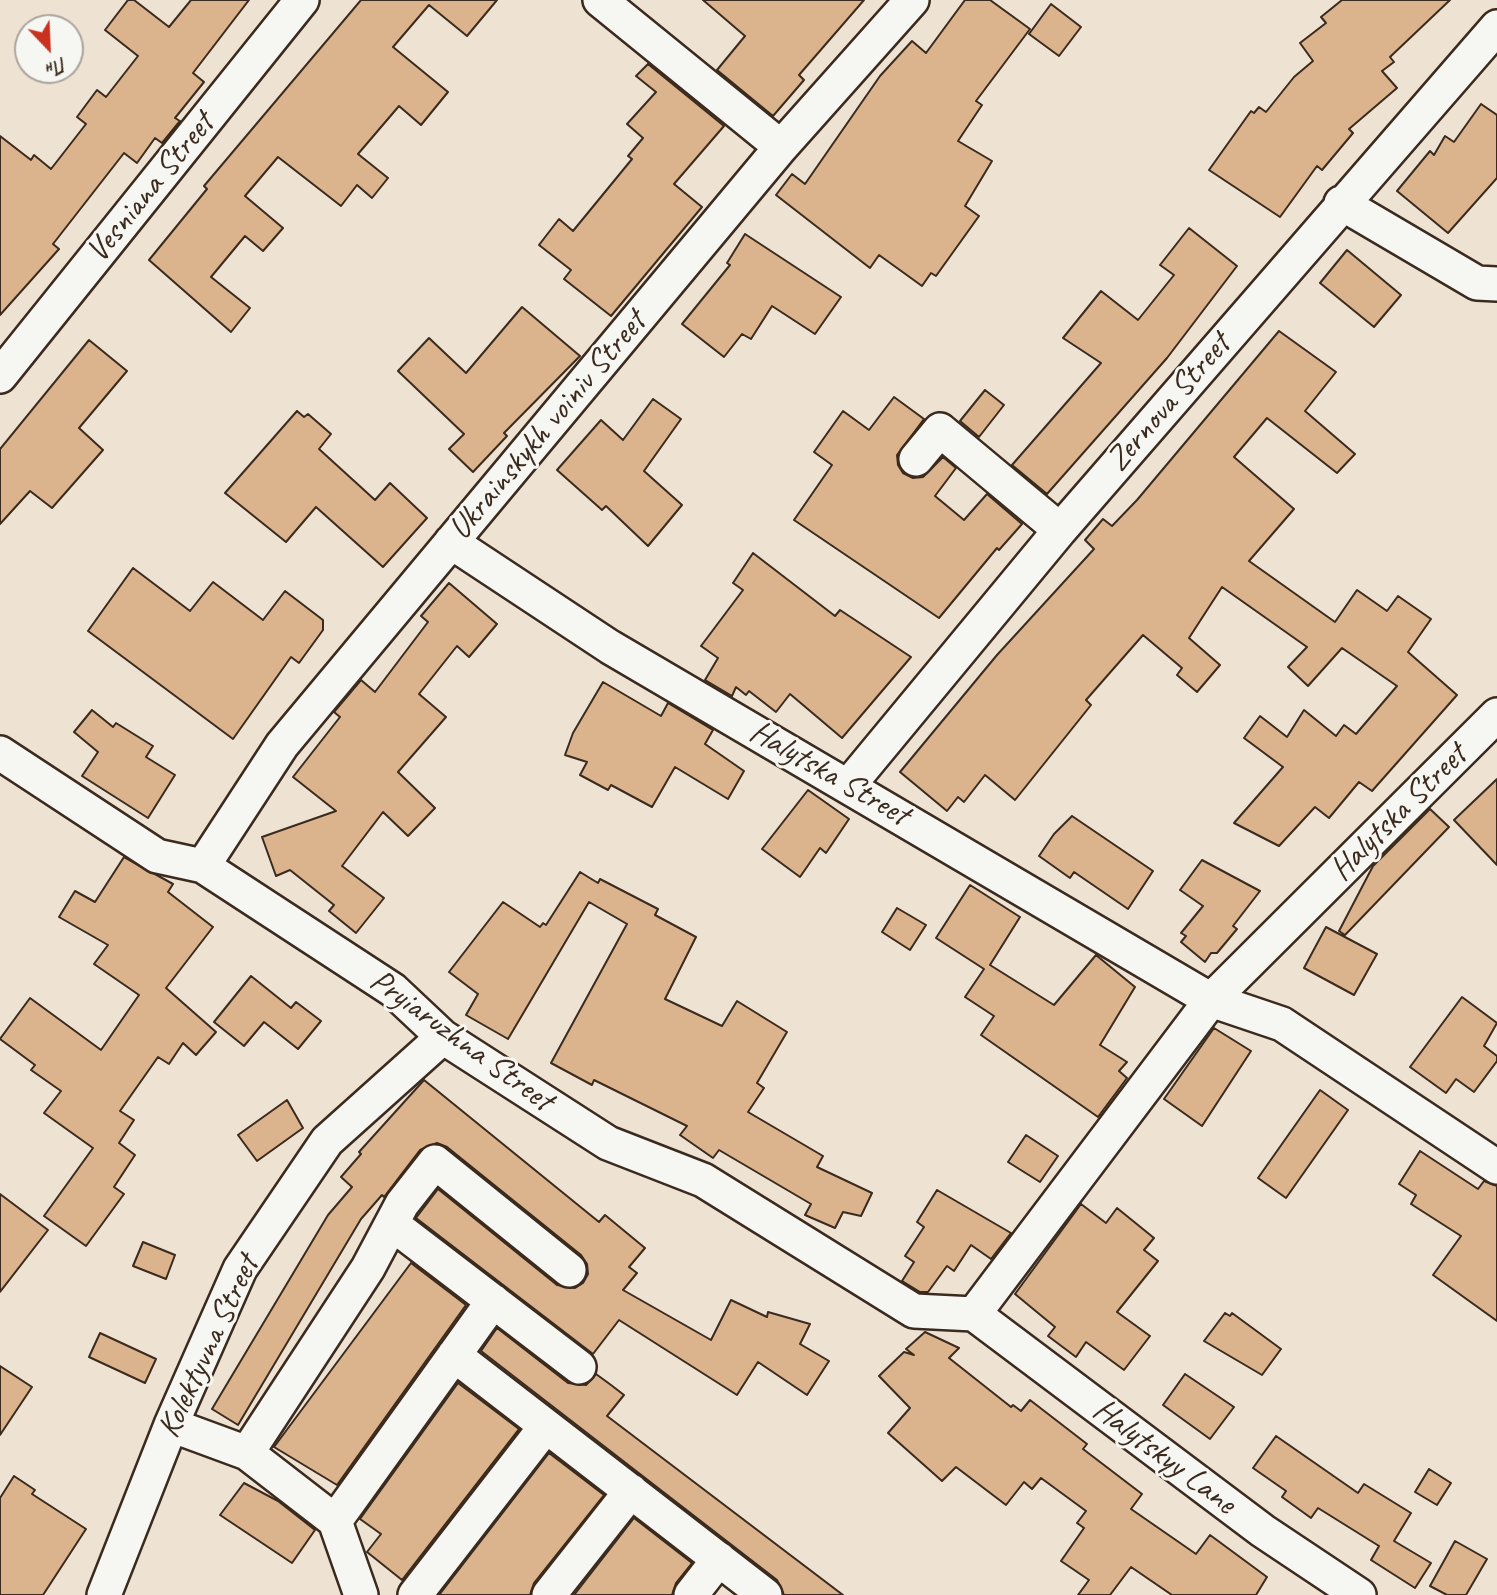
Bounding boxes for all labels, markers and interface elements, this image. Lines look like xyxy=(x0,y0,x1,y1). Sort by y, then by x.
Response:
north arrow xyxy=(14,14,84,84)
text: Пн xyxy=(43,52,70,81)
street label: Vesniana Street xyxy=(79,105,223,271)
street label: Ukrainskykh voiniv Street xyxy=(441,304,655,548)
street label: Zernova Street xyxy=(1099,326,1239,480)
street label: Halytska Street xyxy=(742,713,916,835)
street label: Halytska Street xyxy=(1322,736,1476,890)
street label: Pryiaruzhna Street xyxy=(362,961,560,1121)
street label: Kolektyvna Street xyxy=(150,1250,268,1444)
street label: Halytskyy Lane xyxy=(1085,1390,1243,1524)

